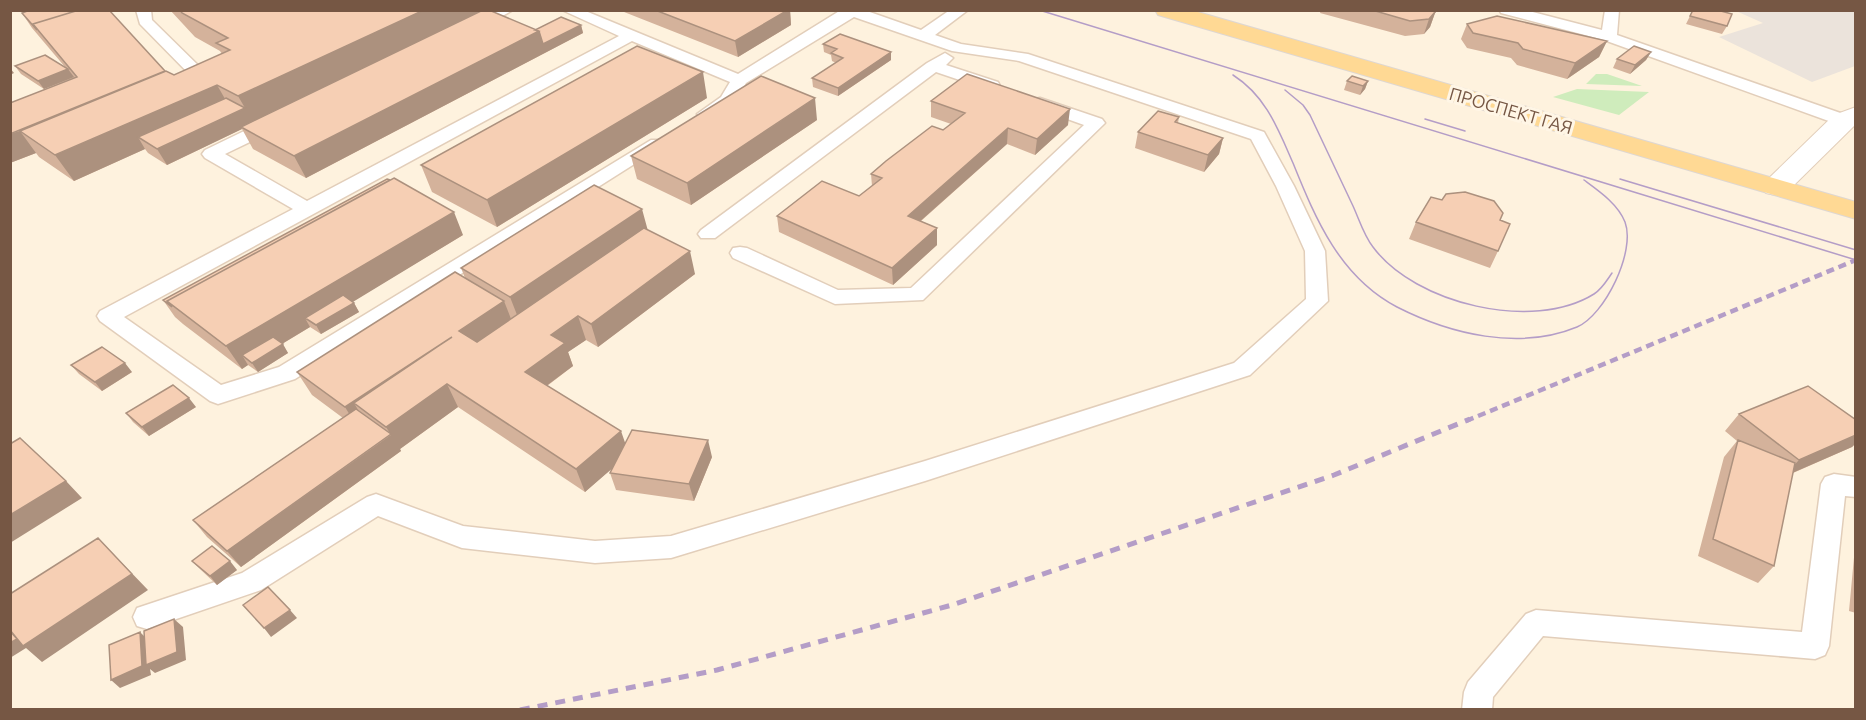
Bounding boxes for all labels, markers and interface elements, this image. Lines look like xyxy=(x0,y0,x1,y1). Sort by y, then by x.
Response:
street label: ПРОСПЕКТ ГАЯ xyxy=(1447,83,1575,137)

